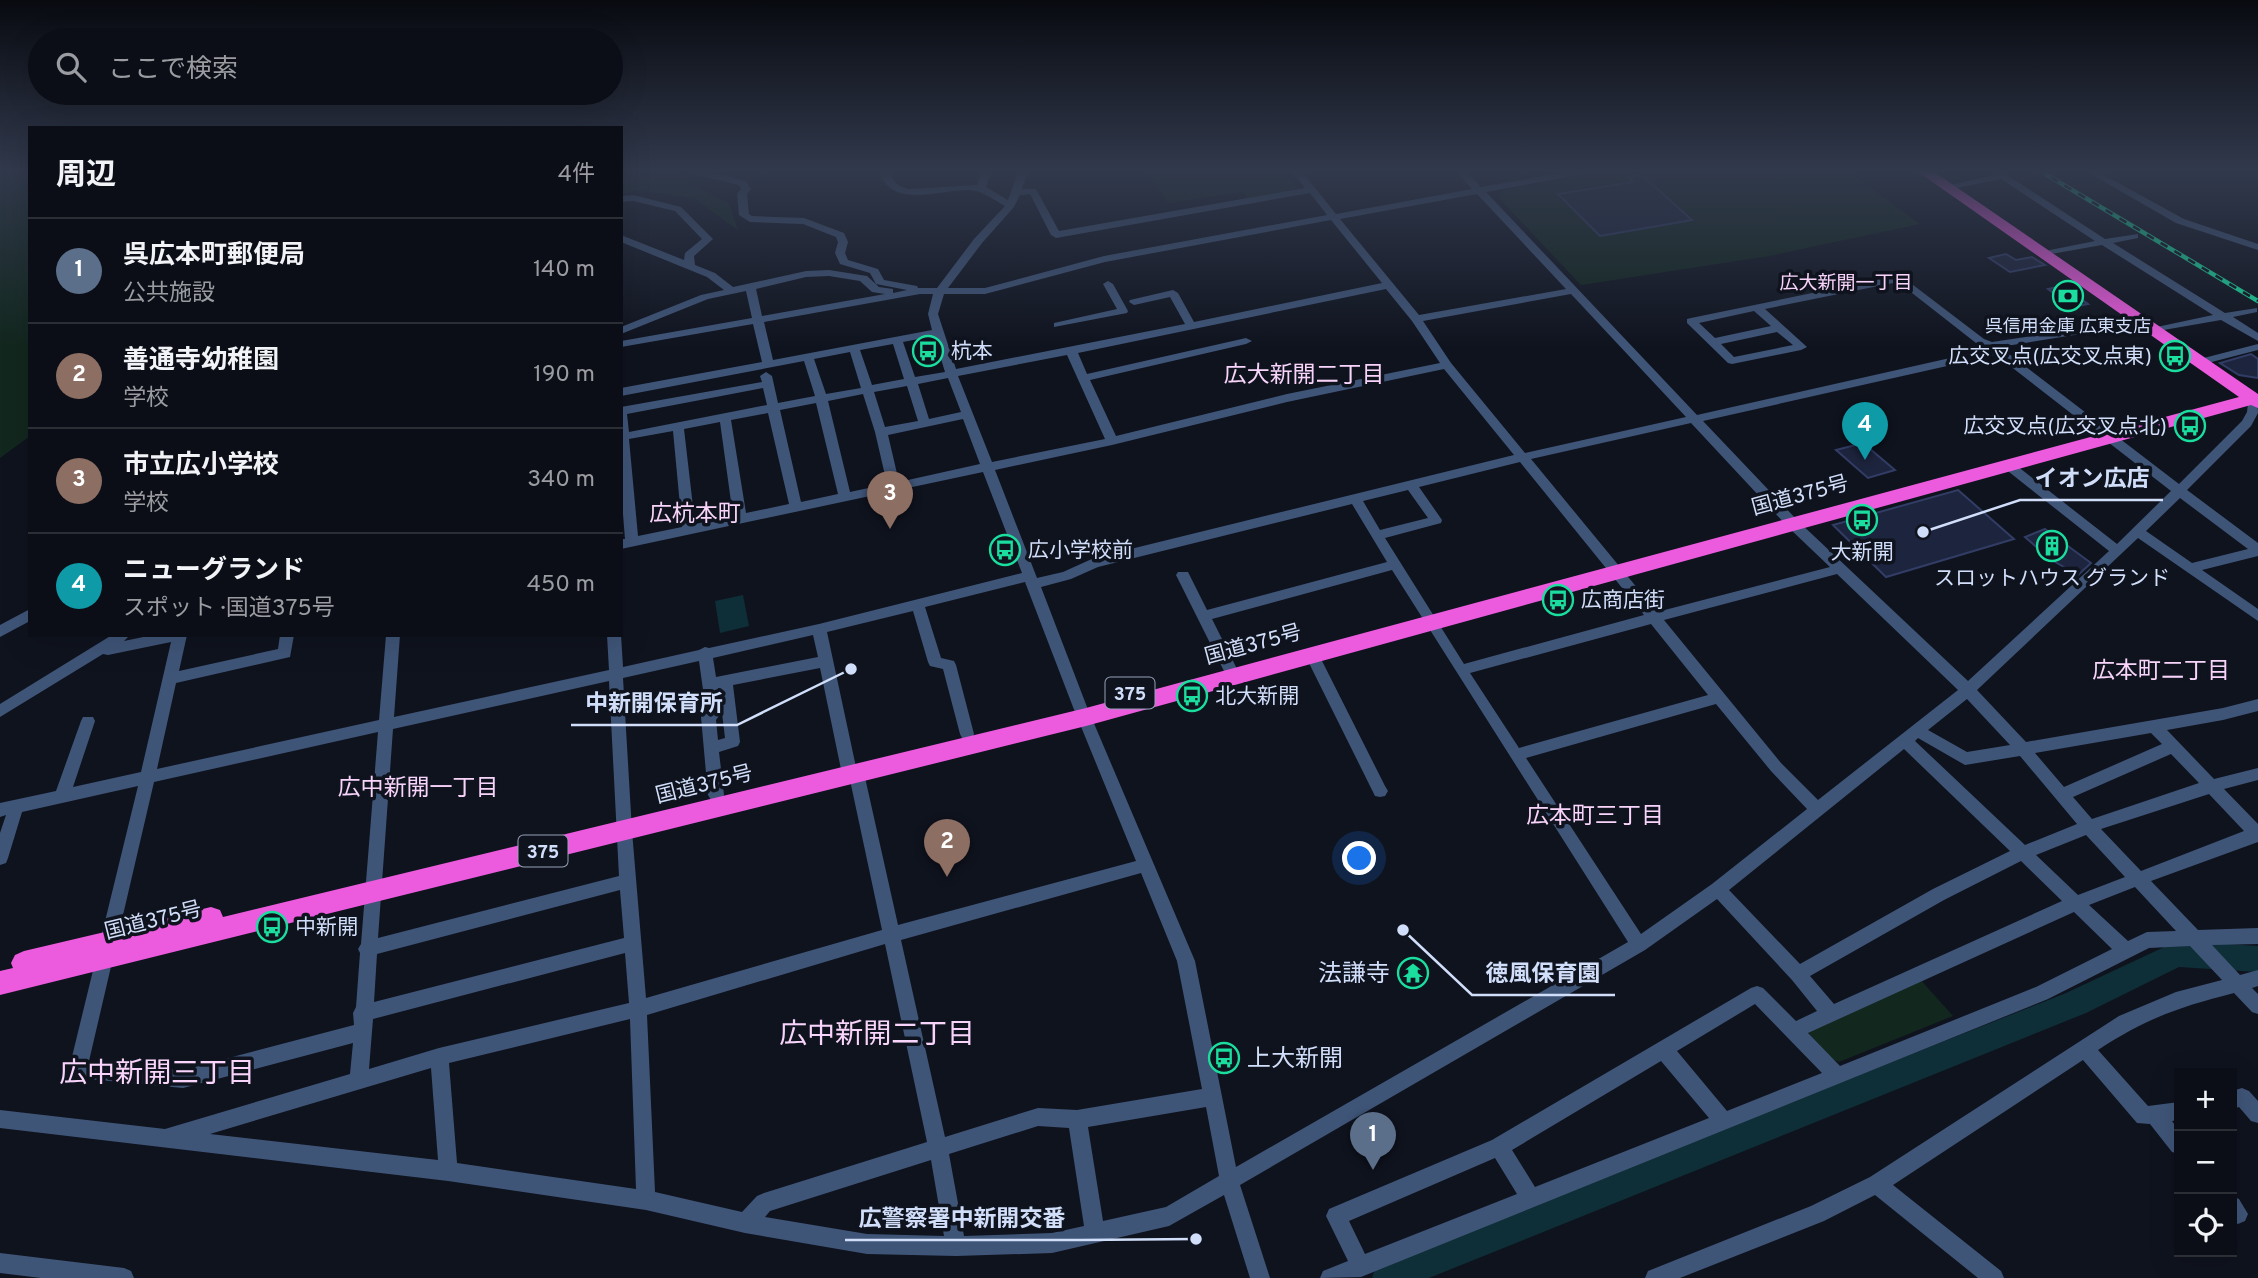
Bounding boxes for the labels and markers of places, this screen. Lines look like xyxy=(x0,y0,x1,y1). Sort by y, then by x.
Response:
bank icon: 呉信用金庫 広東支店 xyxy=(2051,279,2085,313)
place label: 呉信用金庫 広東支店 xyxy=(1985,316,2151,339)
bus stop icon: 杭本 xyxy=(911,334,945,368)
place label: 杭本 xyxy=(951,339,993,366)
bus stop icon: 広交叉点(広交叉点東) xyxy=(2158,339,2192,373)
place label: 広交叉点(広交叉点東) xyxy=(1949,344,2152,371)
pin: 4 xyxy=(1842,402,1888,460)
bus stop icon: 広交叉点(広交叉点北) xyxy=(2173,409,2207,443)
place label: 広交叉点(広交叉点北) xyxy=(1964,414,2167,441)
callout: イオン広店 xyxy=(2020,456,2163,500)
pin: 3 xyxy=(867,471,913,529)
bus stop icon: 大新開 xyxy=(1845,503,1879,537)
building icon: スロットハウス グランド xyxy=(2035,529,2069,563)
bus stop icon: 広小学校前 xyxy=(988,533,1022,567)
place label: 広小学校前 xyxy=(1028,538,1133,565)
place label: 大新開 xyxy=(1831,540,1894,567)
place label: スロットハウス グランド xyxy=(1934,566,2170,593)
bus stop icon: 広商店街 xyxy=(1541,583,1575,617)
place label: 広商店街 xyxy=(1581,588,1665,615)
bus stop icon: 北大新開 xyxy=(1175,679,1209,713)
callout: 中新開保育所 xyxy=(571,681,737,725)
place label: 北大新開 xyxy=(1215,684,1299,711)
pin: 2 xyxy=(924,819,970,877)
bus stop icon: 中新開 xyxy=(255,910,289,944)
place label: 中新開 xyxy=(295,915,358,942)
callout: 徳風保育園 xyxy=(1472,951,1615,995)
temple icon: 法謙寺 xyxy=(1396,956,1430,990)
place label: 法謙寺 xyxy=(1318,960,1390,990)
bus stop icon: 上大新開 xyxy=(1207,1041,1241,1075)
place label: 上大新開 xyxy=(1247,1045,1343,1075)
pin: 1 xyxy=(1350,1112,1396,1170)
callout: 広警察署中新開交番 xyxy=(845,1196,1080,1240)

